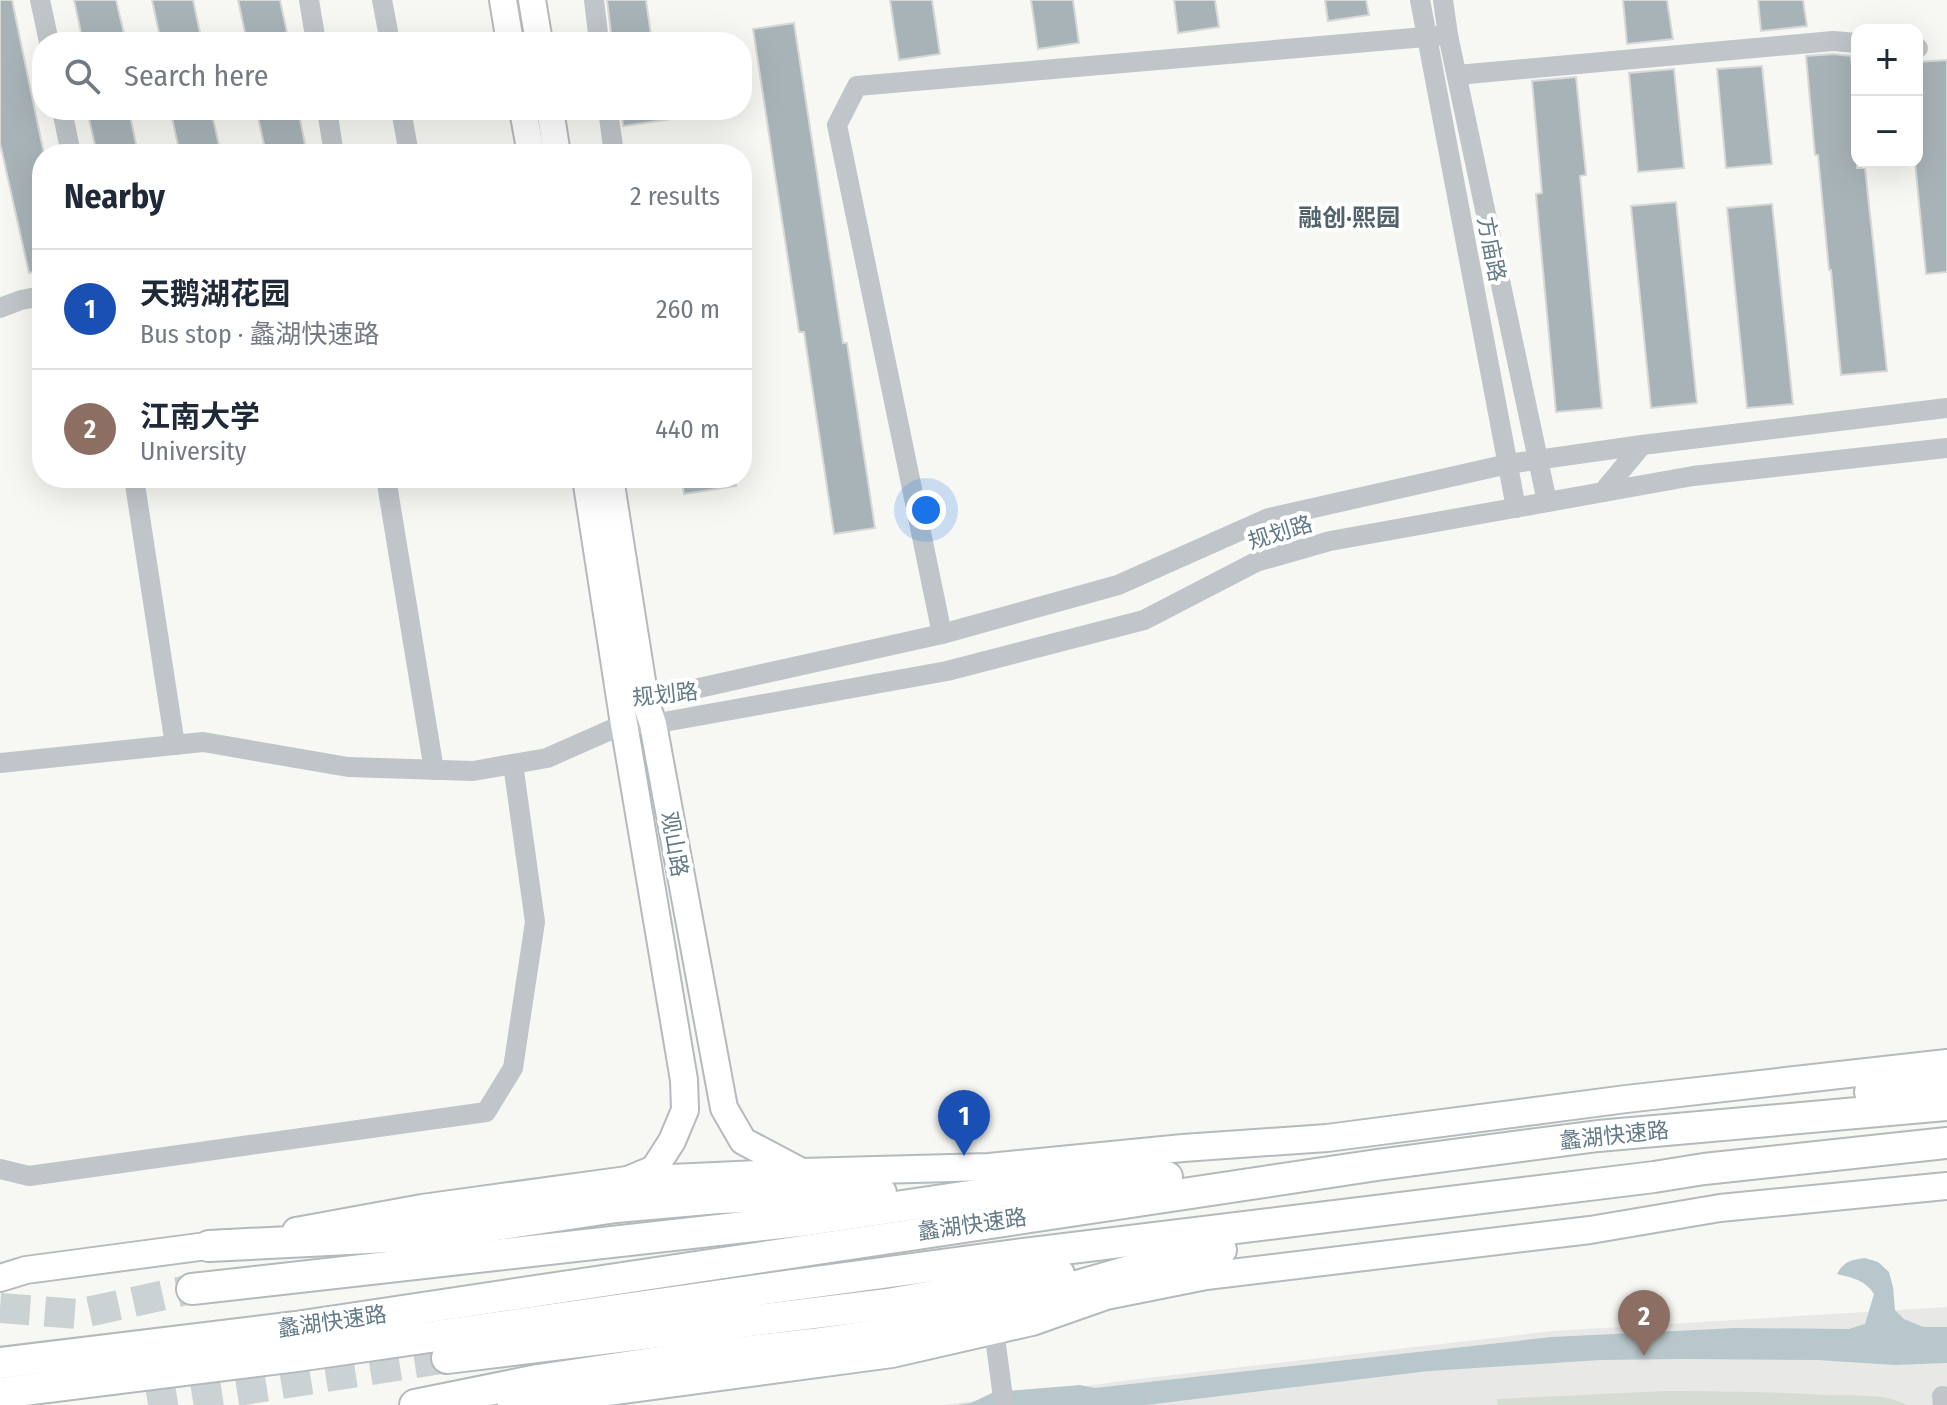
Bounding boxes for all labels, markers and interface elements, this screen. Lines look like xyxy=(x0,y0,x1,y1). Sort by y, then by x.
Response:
map controls xyxy=(1851,24,1923,168)
button: + xyxy=(1851,24,1923,96)
search box xyxy=(32,32,752,120)
icon: search xyxy=(60,54,104,98)
text: Search here xyxy=(124,58,269,94)
button: − xyxy=(1851,96,1923,168)
text: Nearby xyxy=(64,176,165,217)
text: 2 results xyxy=(630,181,720,212)
district label: 融创·熙园 xyxy=(1298,204,1400,232)
street label: 方庙路 xyxy=(1472,214,1511,284)
text: 天鹅湖花园 xyxy=(140,276,290,312)
text: 1 xyxy=(85,294,96,325)
text: 260 m xyxy=(656,294,720,325)
text: Bus stop · 蠡湖快速路 xyxy=(140,319,380,350)
text: 江南大学 xyxy=(140,399,260,435)
text: 2 xyxy=(84,414,96,445)
text: 440 m xyxy=(655,414,720,445)
text: University xyxy=(140,436,246,467)
your location xyxy=(906,490,946,530)
street label: 规划路 xyxy=(1245,510,1316,555)
street label: 规划路 xyxy=(631,678,699,711)
street label: 观山路 xyxy=(655,809,694,879)
pin: 1 xyxy=(938,1090,990,1156)
street label: 蠡湖快速路 xyxy=(1558,1116,1670,1155)
street label: 蠡湖快速路 xyxy=(916,1203,1028,1246)
pin: 2 xyxy=(1618,1290,1670,1356)
street label: 蠡湖快速路 xyxy=(276,1300,388,1343)

